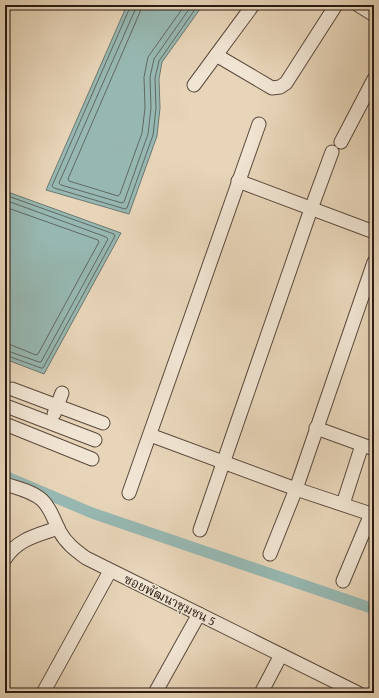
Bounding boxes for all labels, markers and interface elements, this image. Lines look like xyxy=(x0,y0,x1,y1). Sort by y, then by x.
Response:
street label: ซอยพัฒนาชุมชน 5 xyxy=(121,569,219,631)

